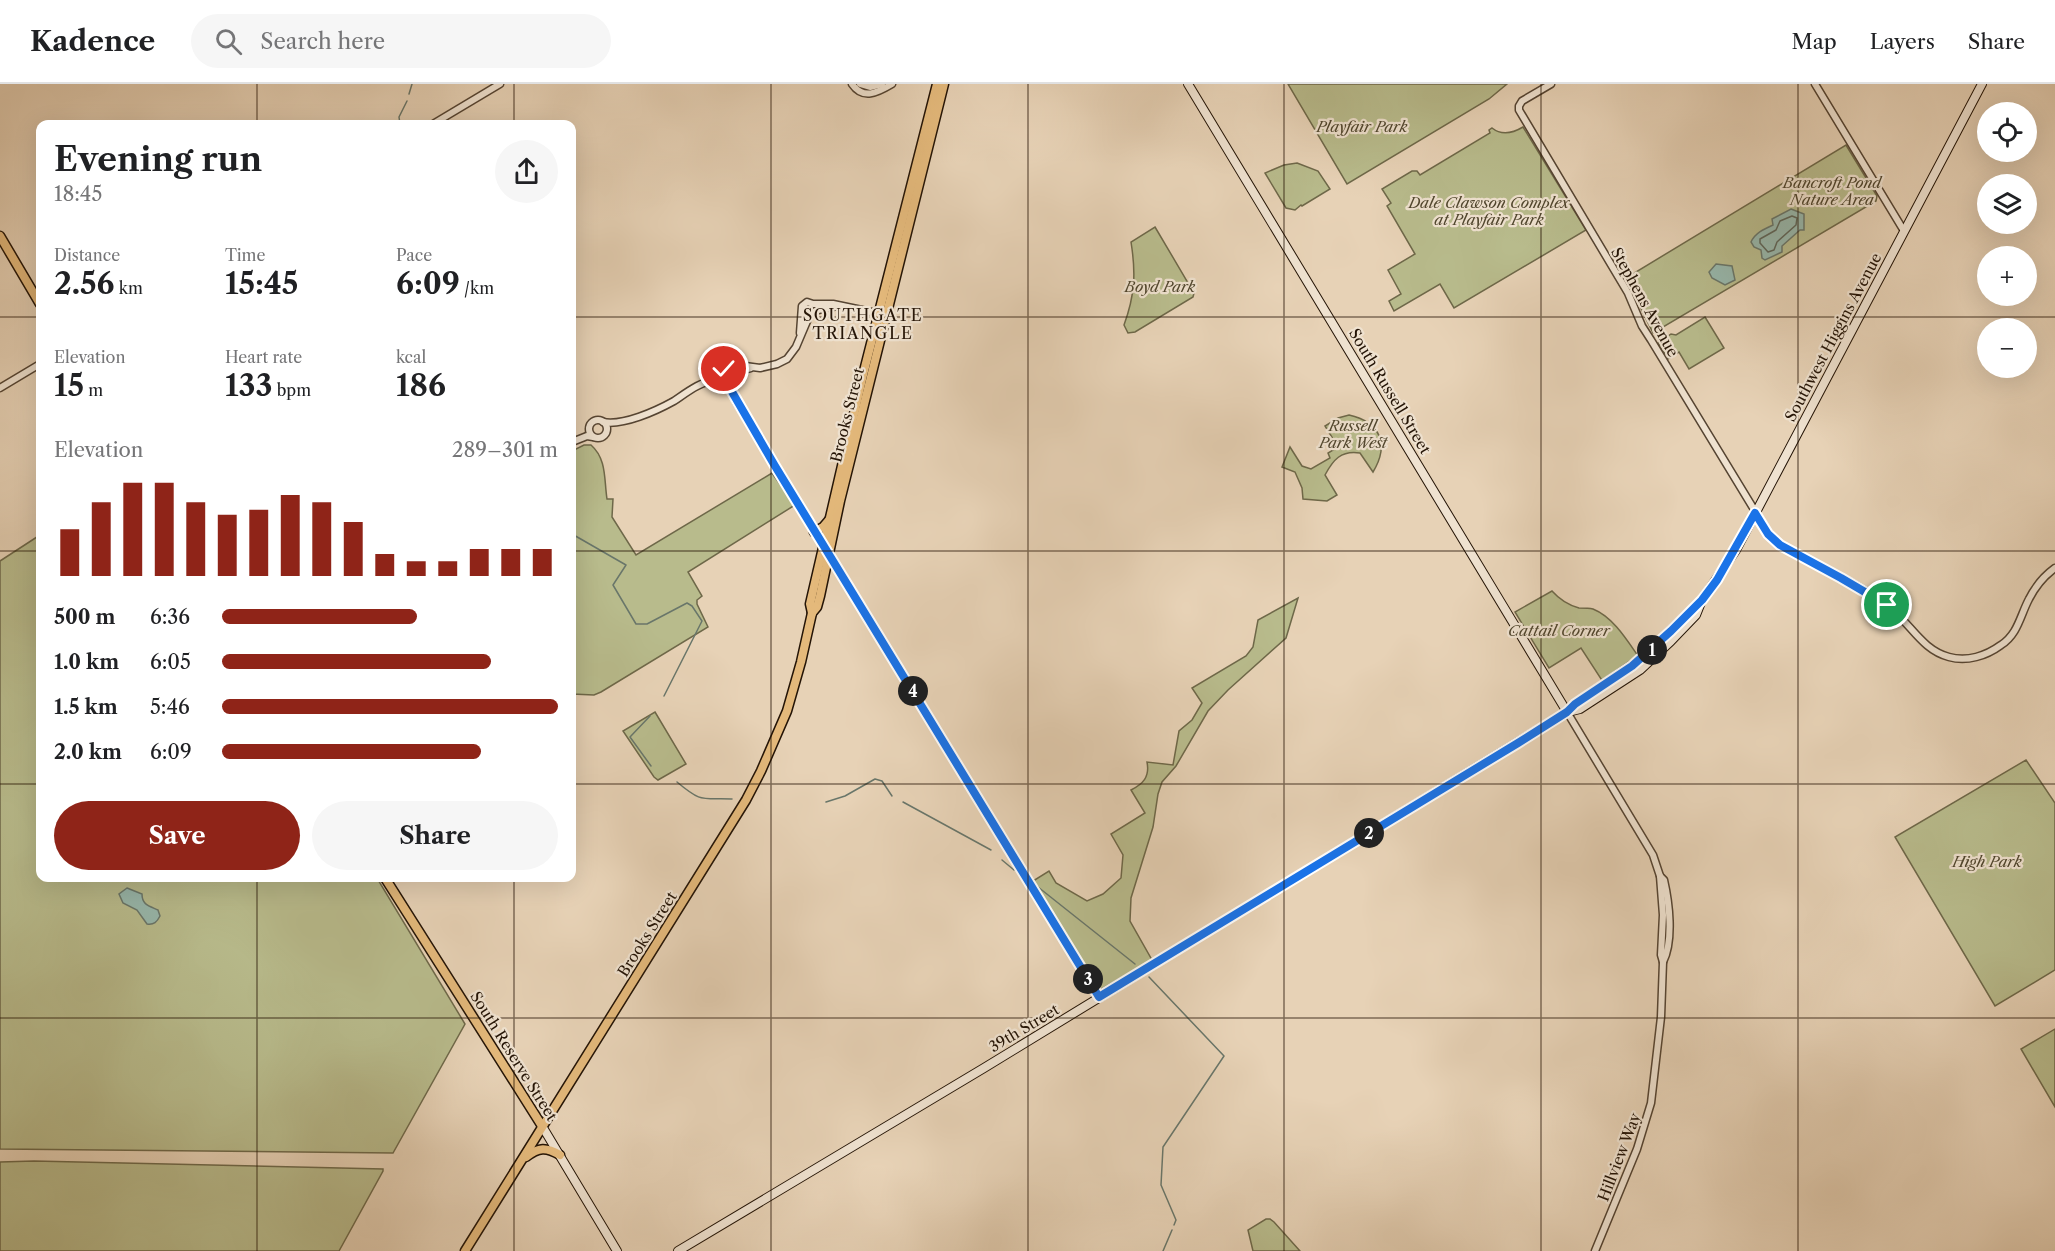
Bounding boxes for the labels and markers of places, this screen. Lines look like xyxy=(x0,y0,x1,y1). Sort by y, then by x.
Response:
pin xyxy=(698,343,749,394)
pin xyxy=(1861,579,1912,630)
pin: 1 xyxy=(1637,635,1667,665)
pin: 4 xyxy=(898,676,928,706)
pin: 2 xyxy=(1354,818,1384,848)
pin: 3 xyxy=(1073,964,1103,994)

